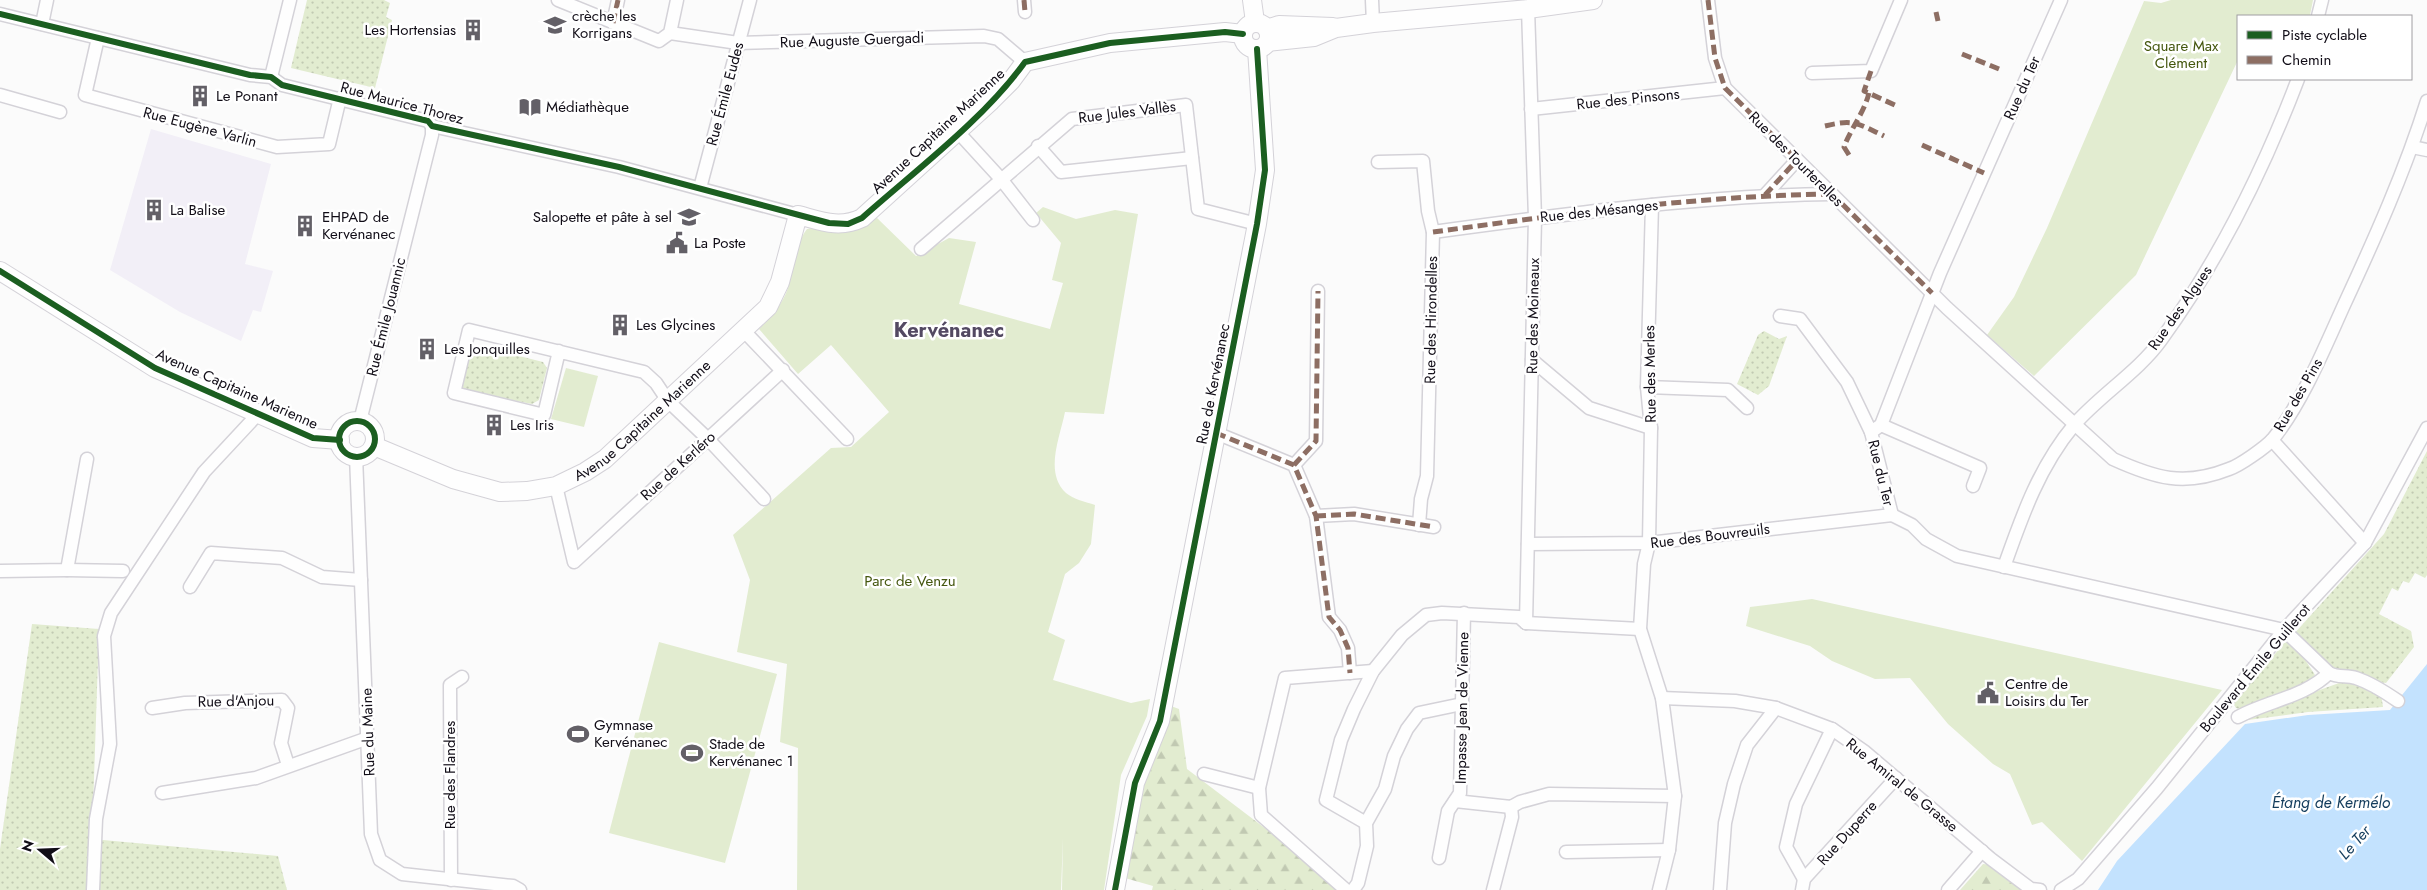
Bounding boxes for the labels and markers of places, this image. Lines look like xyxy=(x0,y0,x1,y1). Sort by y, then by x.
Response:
place label: crèche les Korrigans xyxy=(572,5,636,44)
school or university icon: crèche les Korrigans xyxy=(542,12,568,38)
building icon: Les Hortensias xyxy=(460,17,486,43)
place label: Les Hortensias xyxy=(365,19,456,41)
building icon: Le Ponant xyxy=(187,83,213,109)
place label: Le Ponant xyxy=(216,85,278,107)
library icon: Médiathèque xyxy=(517,94,543,120)
place label: Médiathèque xyxy=(546,96,629,118)
building icon: La Balise xyxy=(141,197,167,223)
place label: La Balise xyxy=(170,199,225,221)
school or university icon: Salopette et pâte à sel xyxy=(676,204,702,230)
place label: EHPAD de Kervénanec xyxy=(322,206,395,245)
place label: Salopette et pâte à sel xyxy=(533,206,672,228)
building icon: EHPAD de Kervénanec xyxy=(292,213,318,239)
public building icon: La Poste xyxy=(664,230,690,256)
place label: La Poste xyxy=(694,232,746,254)
building icon: Les Glycines xyxy=(607,312,633,338)
place label: Les Glycines xyxy=(636,314,715,336)
building icon: Les Jonquilles xyxy=(414,336,440,362)
place label: Les Jonquilles xyxy=(444,338,530,360)
building icon: Les Iris xyxy=(481,412,507,438)
place label: Les Iris xyxy=(510,414,554,436)
place label: Centre de Loisirs du Ter xyxy=(2005,673,2090,712)
public building icon: Centre de Loisirs du Ter xyxy=(1975,680,2001,706)
place label: Gymnase Kervénanec xyxy=(594,714,667,753)
sports icon: Gymnase Kervénanec xyxy=(565,721,591,747)
place label: Stade de Kervénanec 1 xyxy=(709,733,794,772)
sports icon: Stade de Kervénanec 1 xyxy=(679,740,705,766)

